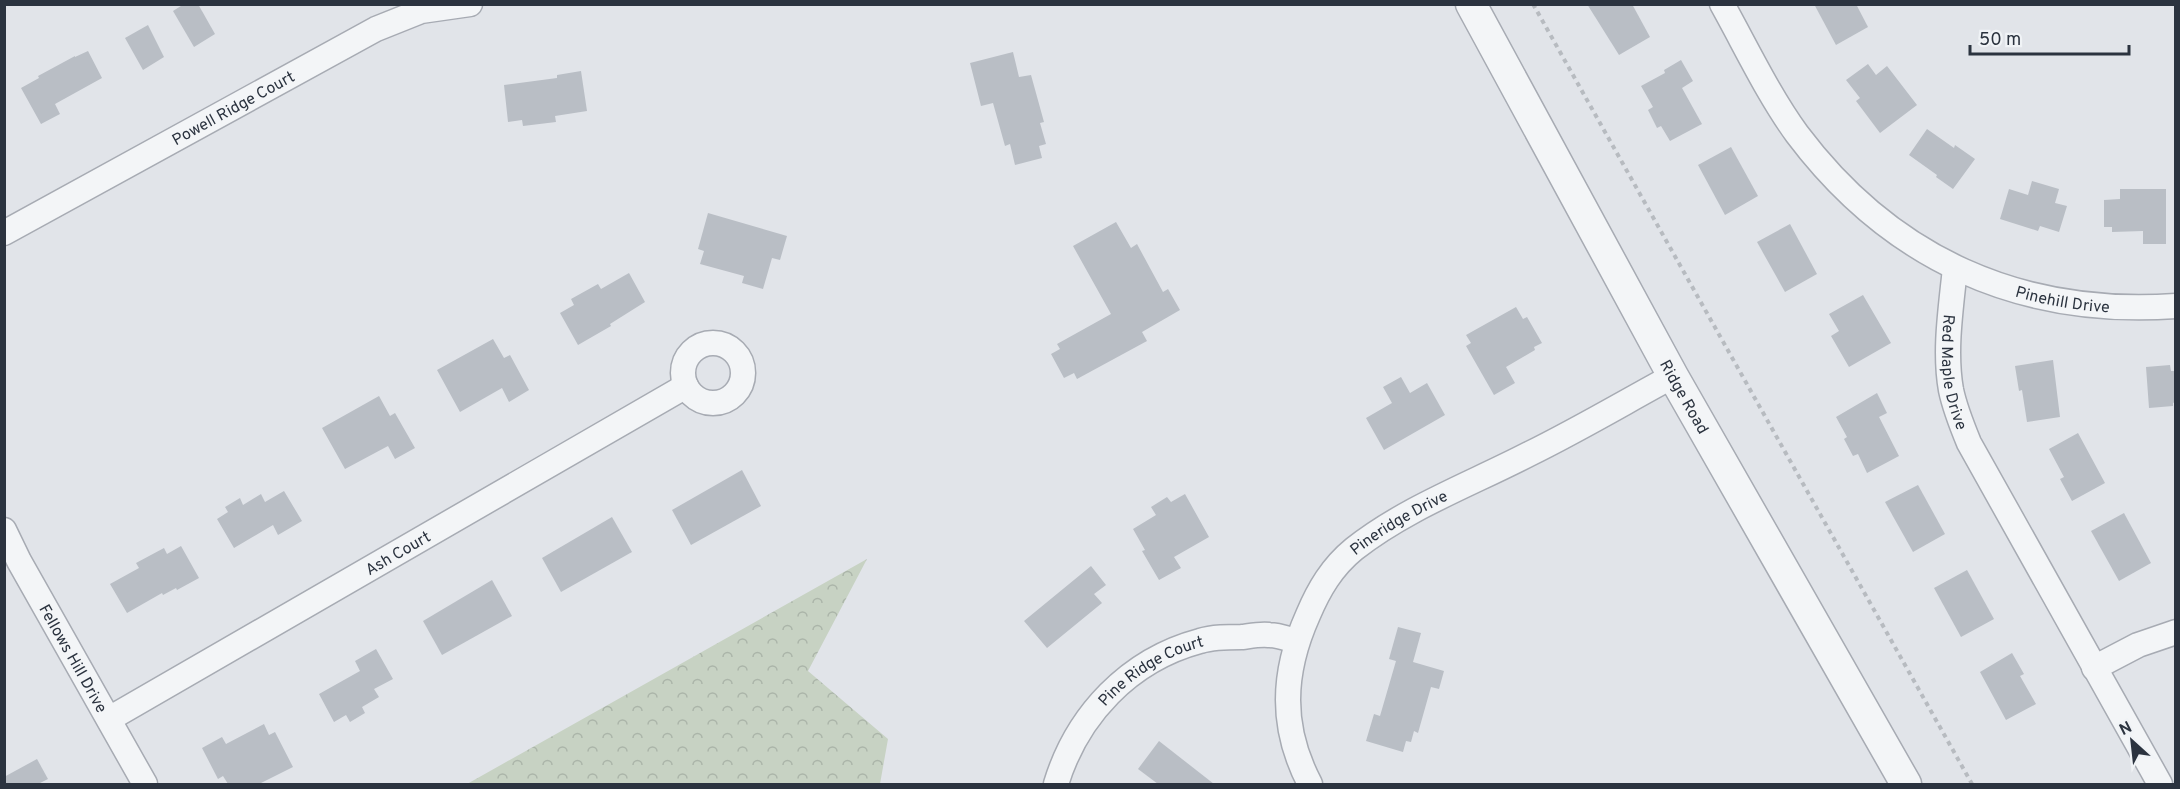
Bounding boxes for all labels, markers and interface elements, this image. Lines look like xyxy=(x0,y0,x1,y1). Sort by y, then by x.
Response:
scale bar xyxy=(1970,18,2129,56)
text: 50 m xyxy=(1979,29,2021,52)
street label: Powell Ridge Court xyxy=(169,68,299,151)
street label: Pinehill Drive xyxy=(2013,283,2110,318)
street label: Red Maple Drive xyxy=(1936,313,1971,433)
street label: Ridge Road xyxy=(1654,357,1712,438)
street label: Pineridge Drive xyxy=(1347,487,1451,560)
street label: Ash Court xyxy=(362,528,435,581)
street label: Fellows Hill Drive xyxy=(34,601,111,717)
street label: Pine Ridge Court xyxy=(1095,632,1206,711)
north arrow xyxy=(2102,711,2162,771)
text: N xyxy=(2116,718,2136,741)

